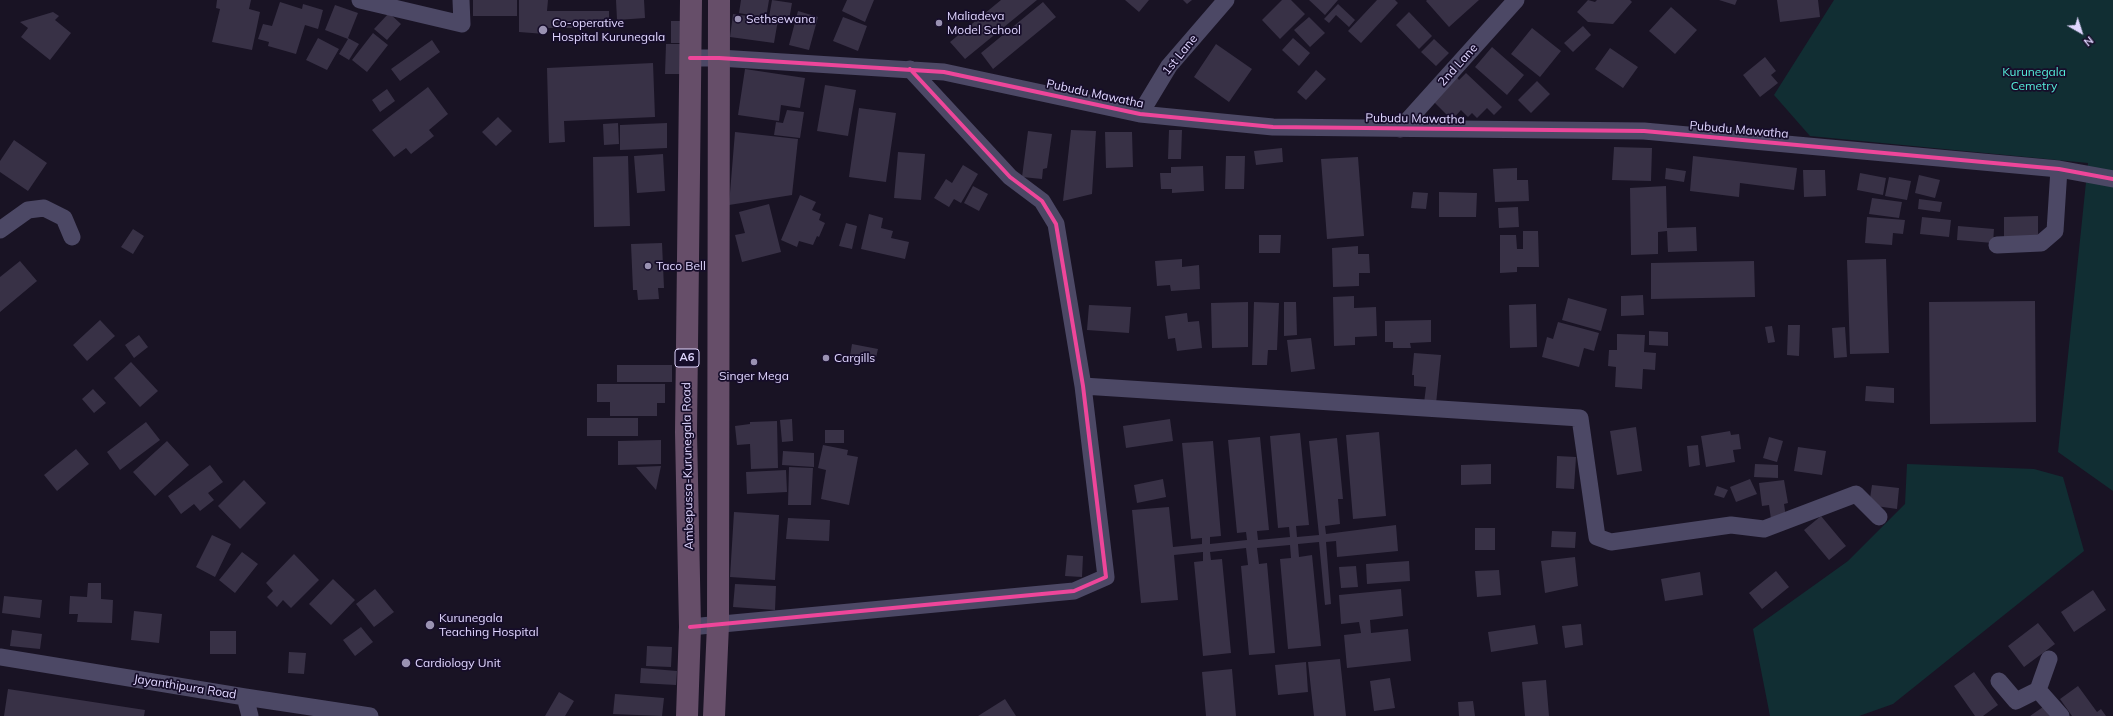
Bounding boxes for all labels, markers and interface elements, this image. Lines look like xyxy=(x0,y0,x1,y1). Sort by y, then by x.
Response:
place label: Maliadeva Model School xyxy=(947,9,1021,37)
place label: Sethsewana xyxy=(746,12,815,26)
north arrow xyxy=(2061,12,2101,52)
marker: Sethsewana xyxy=(733,14,743,24)
place label: Co-operative Hospital Kurunegala xyxy=(552,16,665,44)
marker: Maliadeva Model School xyxy=(934,18,944,28)
marker: Co-operative Hospital Kurunegala xyxy=(537,24,549,36)
street label: 1st Lane xyxy=(1159,32,1201,78)
text: N xyxy=(2081,33,2096,49)
street label: 2nd Lane xyxy=(1435,41,1481,89)
park label: Kurunegala Cemetry xyxy=(2002,65,2066,93)
street label: Pubudu Mawatha xyxy=(1045,77,1145,111)
street label: Pubudu Mawatha xyxy=(1365,111,1465,127)
street label: Pubudu Mawatha xyxy=(1689,118,1789,142)
place label: Taco Bell xyxy=(656,259,706,273)
marker: Taco Bell xyxy=(643,261,653,271)
road number: A6 xyxy=(675,349,699,367)
place label: Cargills xyxy=(834,351,875,365)
marker: Cargills xyxy=(821,353,831,363)
marker: Singer Mega xyxy=(749,357,759,367)
place label: Singer Mega xyxy=(719,369,789,383)
street label: Ambepussa-Kurunegala Road xyxy=(679,382,697,550)
place label: Kurunegala Teaching Hospital xyxy=(439,611,539,639)
marker: Kurunegala Teaching Hospital xyxy=(424,619,436,631)
place label: Cardiology Unit xyxy=(415,656,501,670)
marker: Cardiology Unit xyxy=(400,657,412,669)
street label: Jayanthipura Road xyxy=(133,672,237,702)

